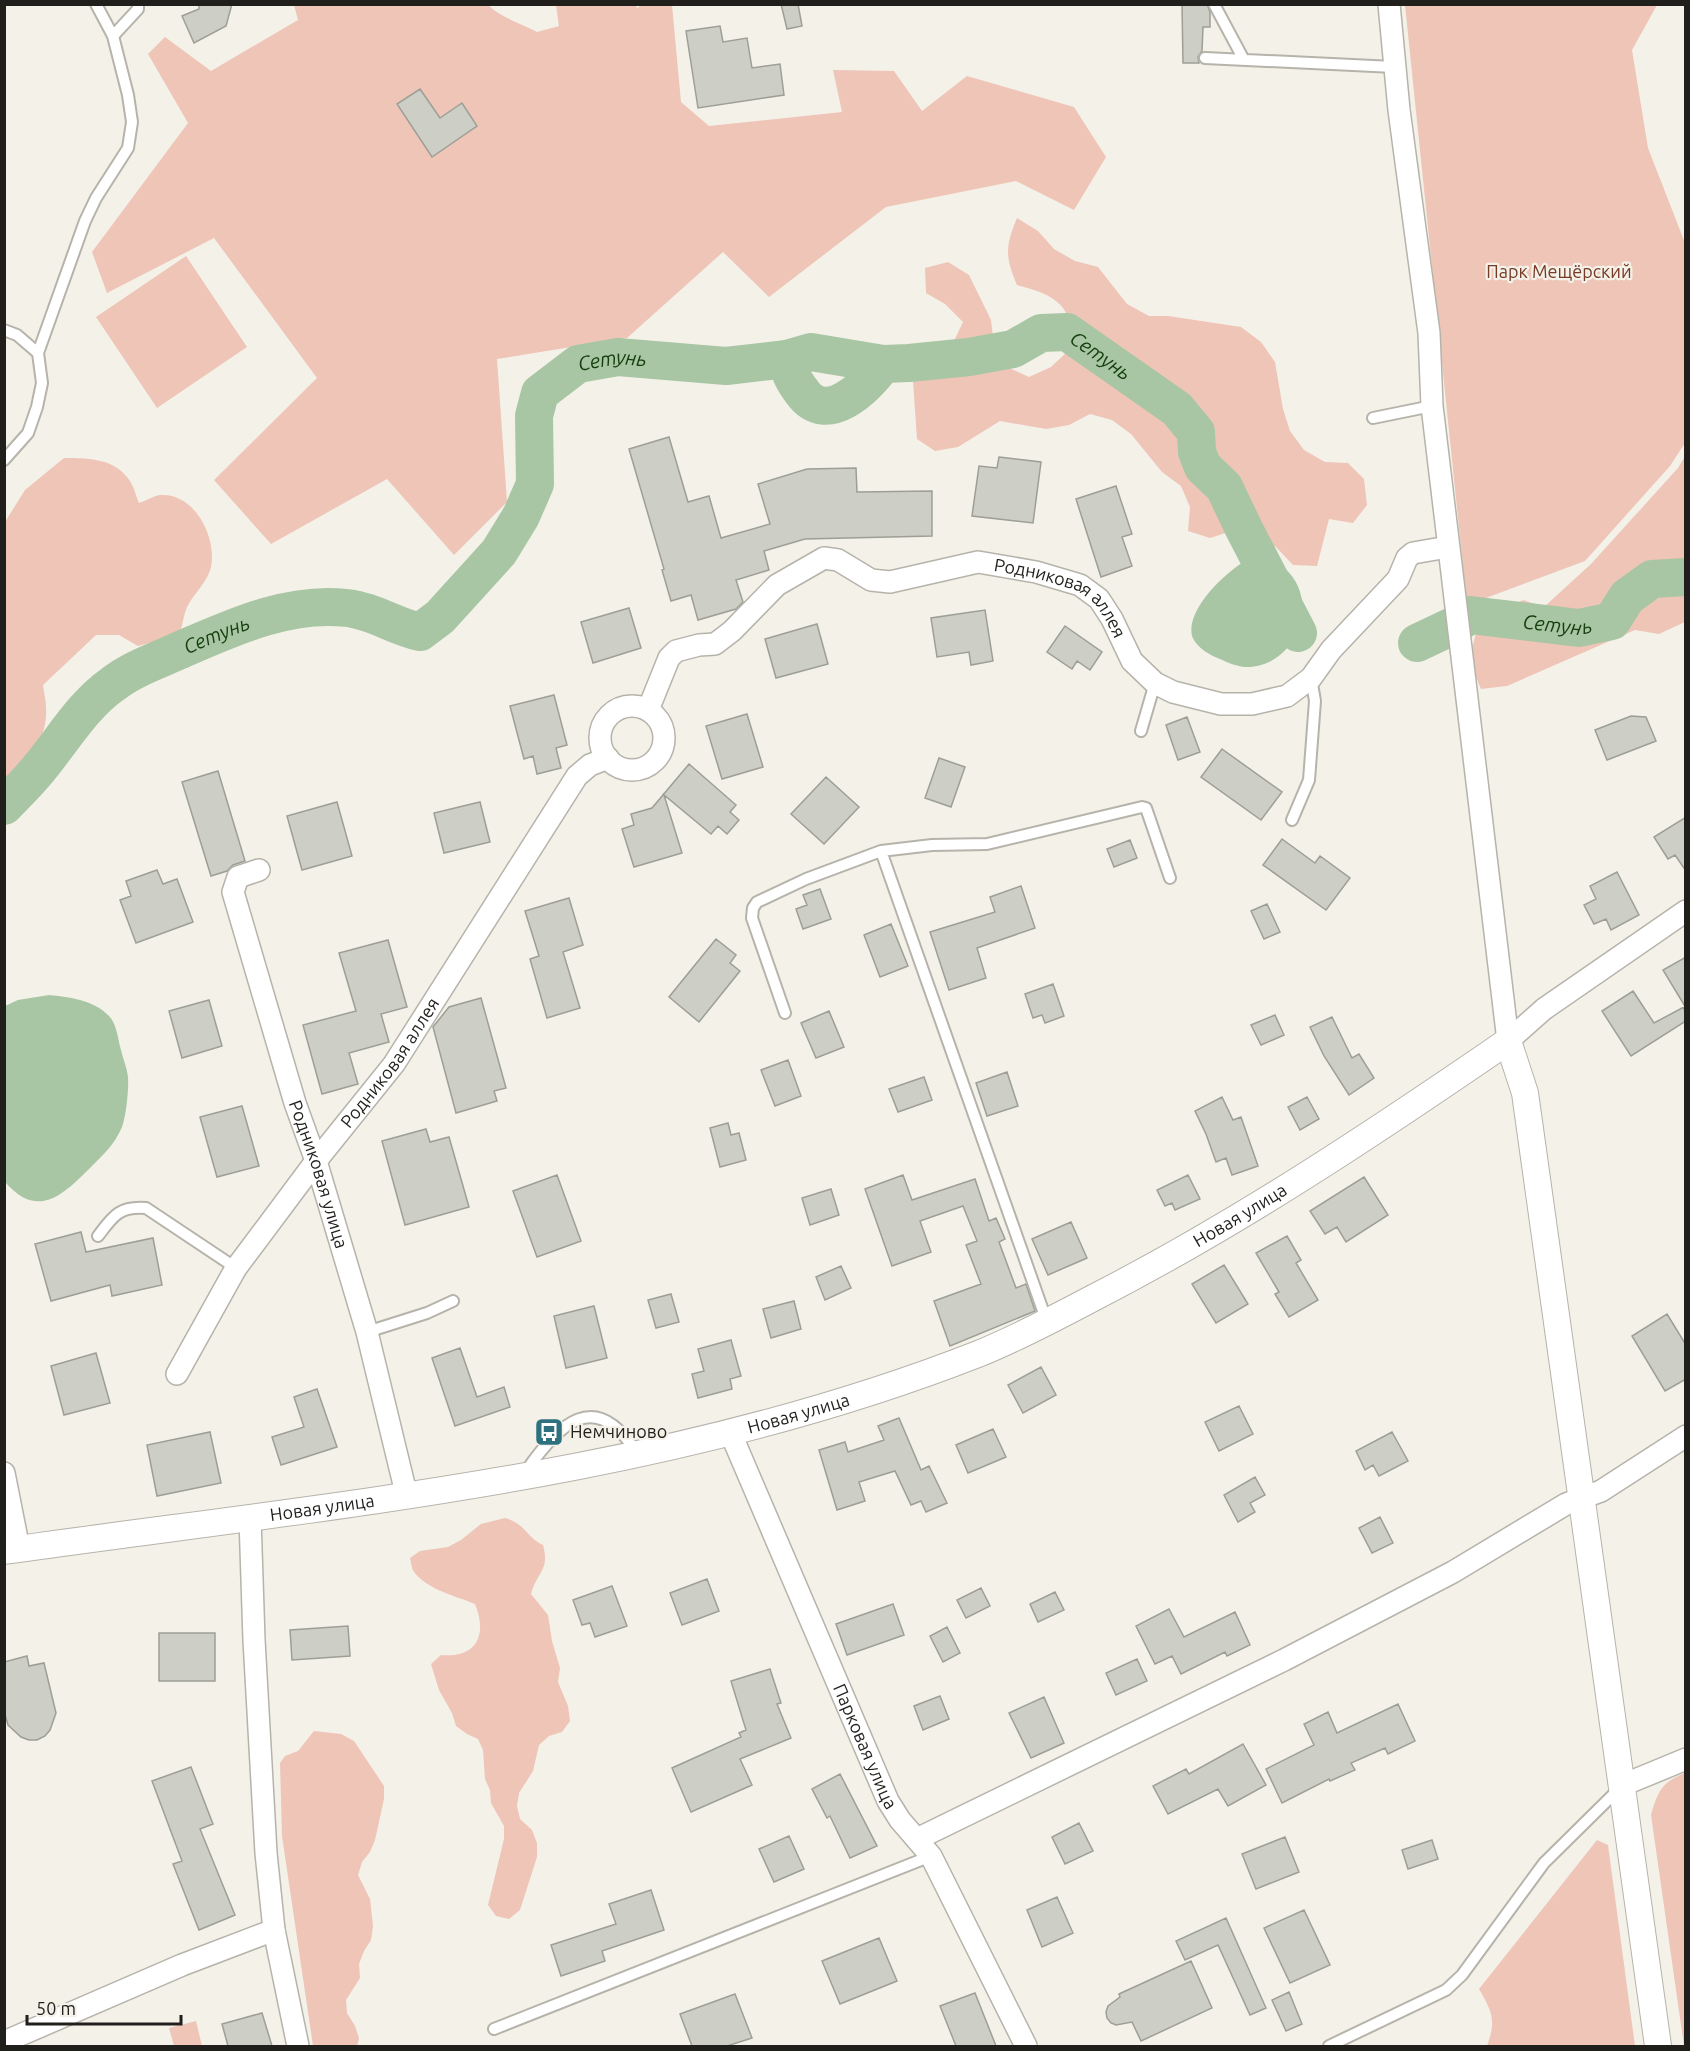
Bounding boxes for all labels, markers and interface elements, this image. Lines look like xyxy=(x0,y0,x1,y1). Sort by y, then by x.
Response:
park label: Парк Мещёрский xyxy=(1486,261,1632,281)
water label: Сетунь xyxy=(1066,326,1136,384)
water label: Сетунь xyxy=(576,345,648,375)
street label: Родниковая аллея xyxy=(993,554,1130,641)
water label: Сетунь xyxy=(1522,609,1594,639)
water label: Сетунь xyxy=(180,611,253,658)
street label: Родниковая аллея xyxy=(336,994,442,1131)
street label: Родниковая улица xyxy=(286,1097,352,1251)
street label: Новая улица xyxy=(1189,1179,1290,1250)
street label: Новая улица xyxy=(745,1389,852,1437)
bus stop icon: Немчиново xyxy=(533,1416,565,1448)
place label: Немчиново xyxy=(570,1421,667,1441)
street label: Новая улица xyxy=(268,1490,376,1524)
street label: Парковая улица xyxy=(830,1681,901,1812)
scale bar xyxy=(27,1988,182,2026)
text: 50 m xyxy=(36,1998,76,2018)

